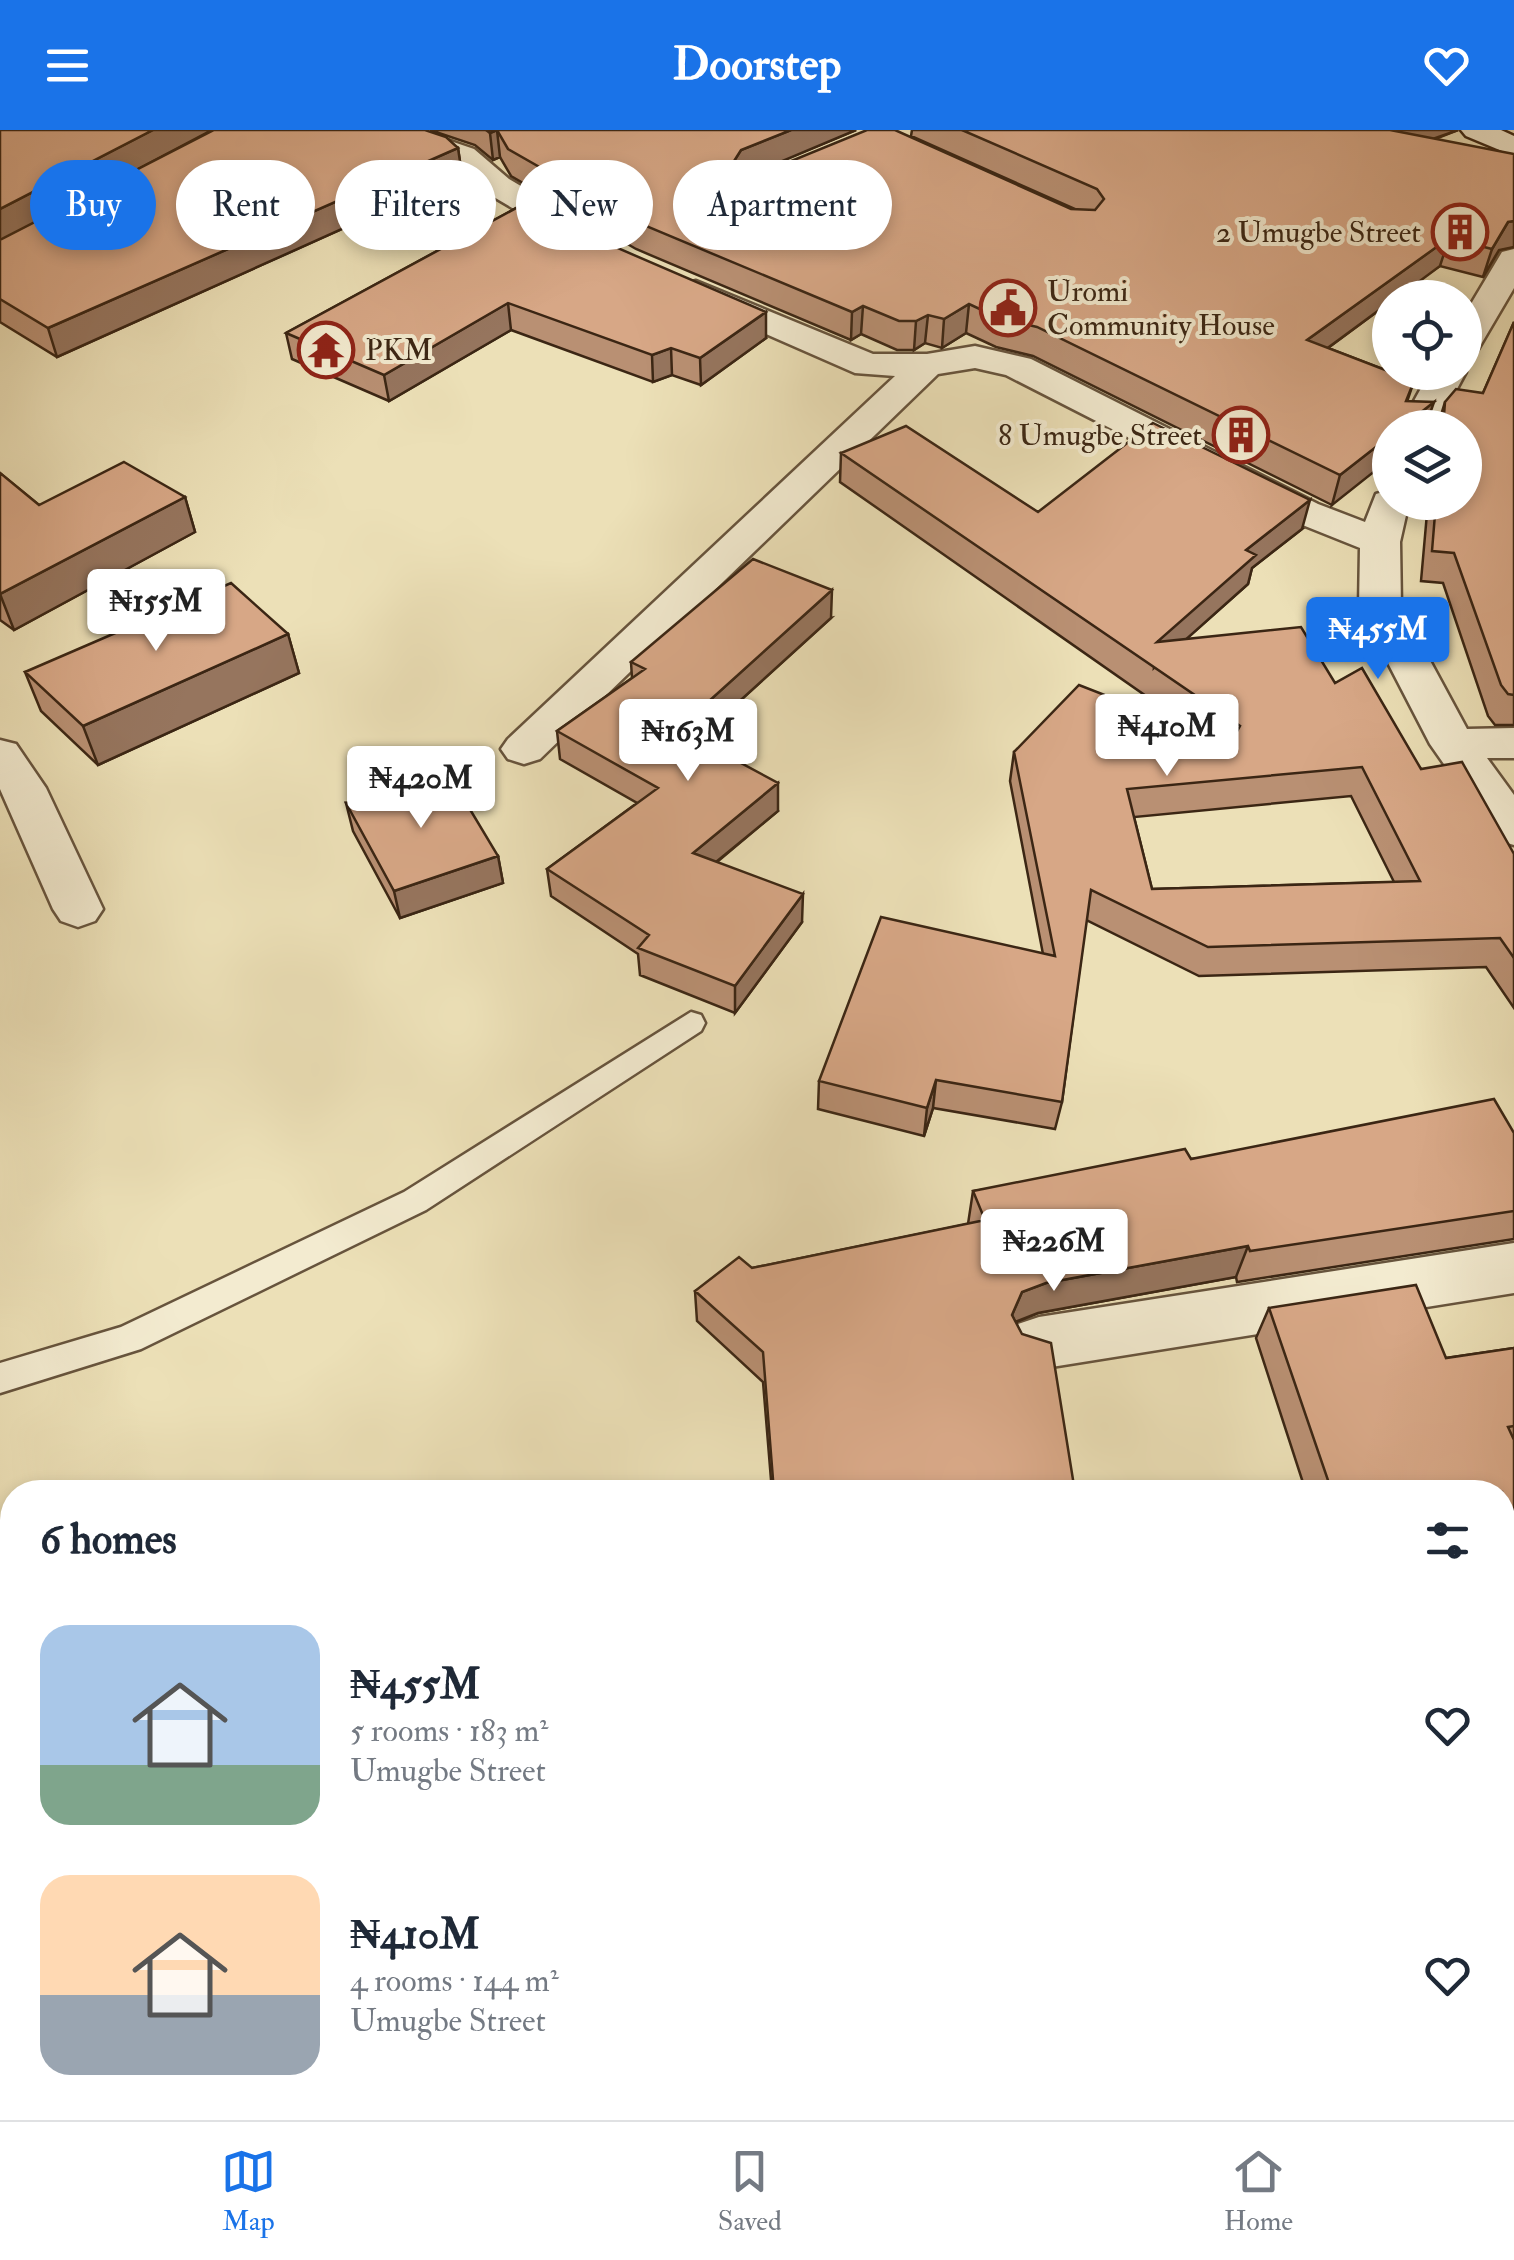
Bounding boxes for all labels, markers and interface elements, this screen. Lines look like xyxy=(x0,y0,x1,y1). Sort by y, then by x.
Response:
text: Doorstep xyxy=(673,37,841,93)
icon: menu xyxy=(40,38,95,93)
icon: heart xyxy=(1419,38,1474,93)
chip: Buy xyxy=(30,160,156,250)
chip: Rent xyxy=(176,160,315,250)
chip: Filters xyxy=(335,160,496,250)
chip: New xyxy=(516,160,653,250)
chip: Apartment xyxy=(673,160,892,250)
building icon: 2 Umugbe Street xyxy=(1430,202,1490,262)
place label: 2 Umugbe Street xyxy=(1216,214,1421,251)
place label: Uromi Community House xyxy=(1047,273,1275,344)
public building icon: Uromi Community House xyxy=(978,278,1038,338)
map controls xyxy=(1372,280,1482,520)
button: locate xyxy=(1372,280,1482,390)
temple icon: PKM xyxy=(296,320,356,380)
place label: PKM xyxy=(365,332,433,369)
building icon: 8 Umugbe Street xyxy=(1211,405,1271,465)
button: layers xyxy=(1372,410,1482,520)
place label: 8 Umugbe Street xyxy=(998,417,1202,454)
pin: ₦155M xyxy=(86,569,226,654)
text: ₦155M xyxy=(109,581,203,621)
pin: ₦455M xyxy=(1308,597,1448,682)
text: ₦455M xyxy=(1328,609,1428,649)
pin: ₦410M xyxy=(1097,694,1237,779)
pin: ₦163M xyxy=(618,699,758,784)
text: ₦410M xyxy=(1118,706,1216,746)
text: ₦163M xyxy=(641,711,735,751)
pin: ₦420M xyxy=(351,746,491,831)
text: ₦420M xyxy=(369,758,473,798)
pin: ₦226M xyxy=(984,1209,1124,1294)
text: ₦226M xyxy=(1003,1221,1105,1261)
icon: filters xyxy=(1420,1513,1475,1568)
text: 6 homes xyxy=(40,1514,177,1566)
text: ₦455M xyxy=(350,1659,481,1711)
icon: home xyxy=(120,1665,240,1785)
icon: heart xyxy=(1420,1698,1475,1753)
text: 5 rooms · 183 m² xyxy=(350,1711,548,1751)
text: Umugbe Street xyxy=(350,1751,546,1791)
text: ₦410M xyxy=(350,1909,480,1961)
icon: home xyxy=(120,1915,240,2035)
icon: heart xyxy=(1420,1948,1475,2003)
text: 4 rooms · 144 m² xyxy=(350,1961,559,2001)
text: Umugbe Street xyxy=(350,2001,546,2041)
tab: Map xyxy=(221,2144,276,2239)
tab: Saved xyxy=(718,2144,782,2239)
tab: Home xyxy=(1224,2144,1293,2239)

